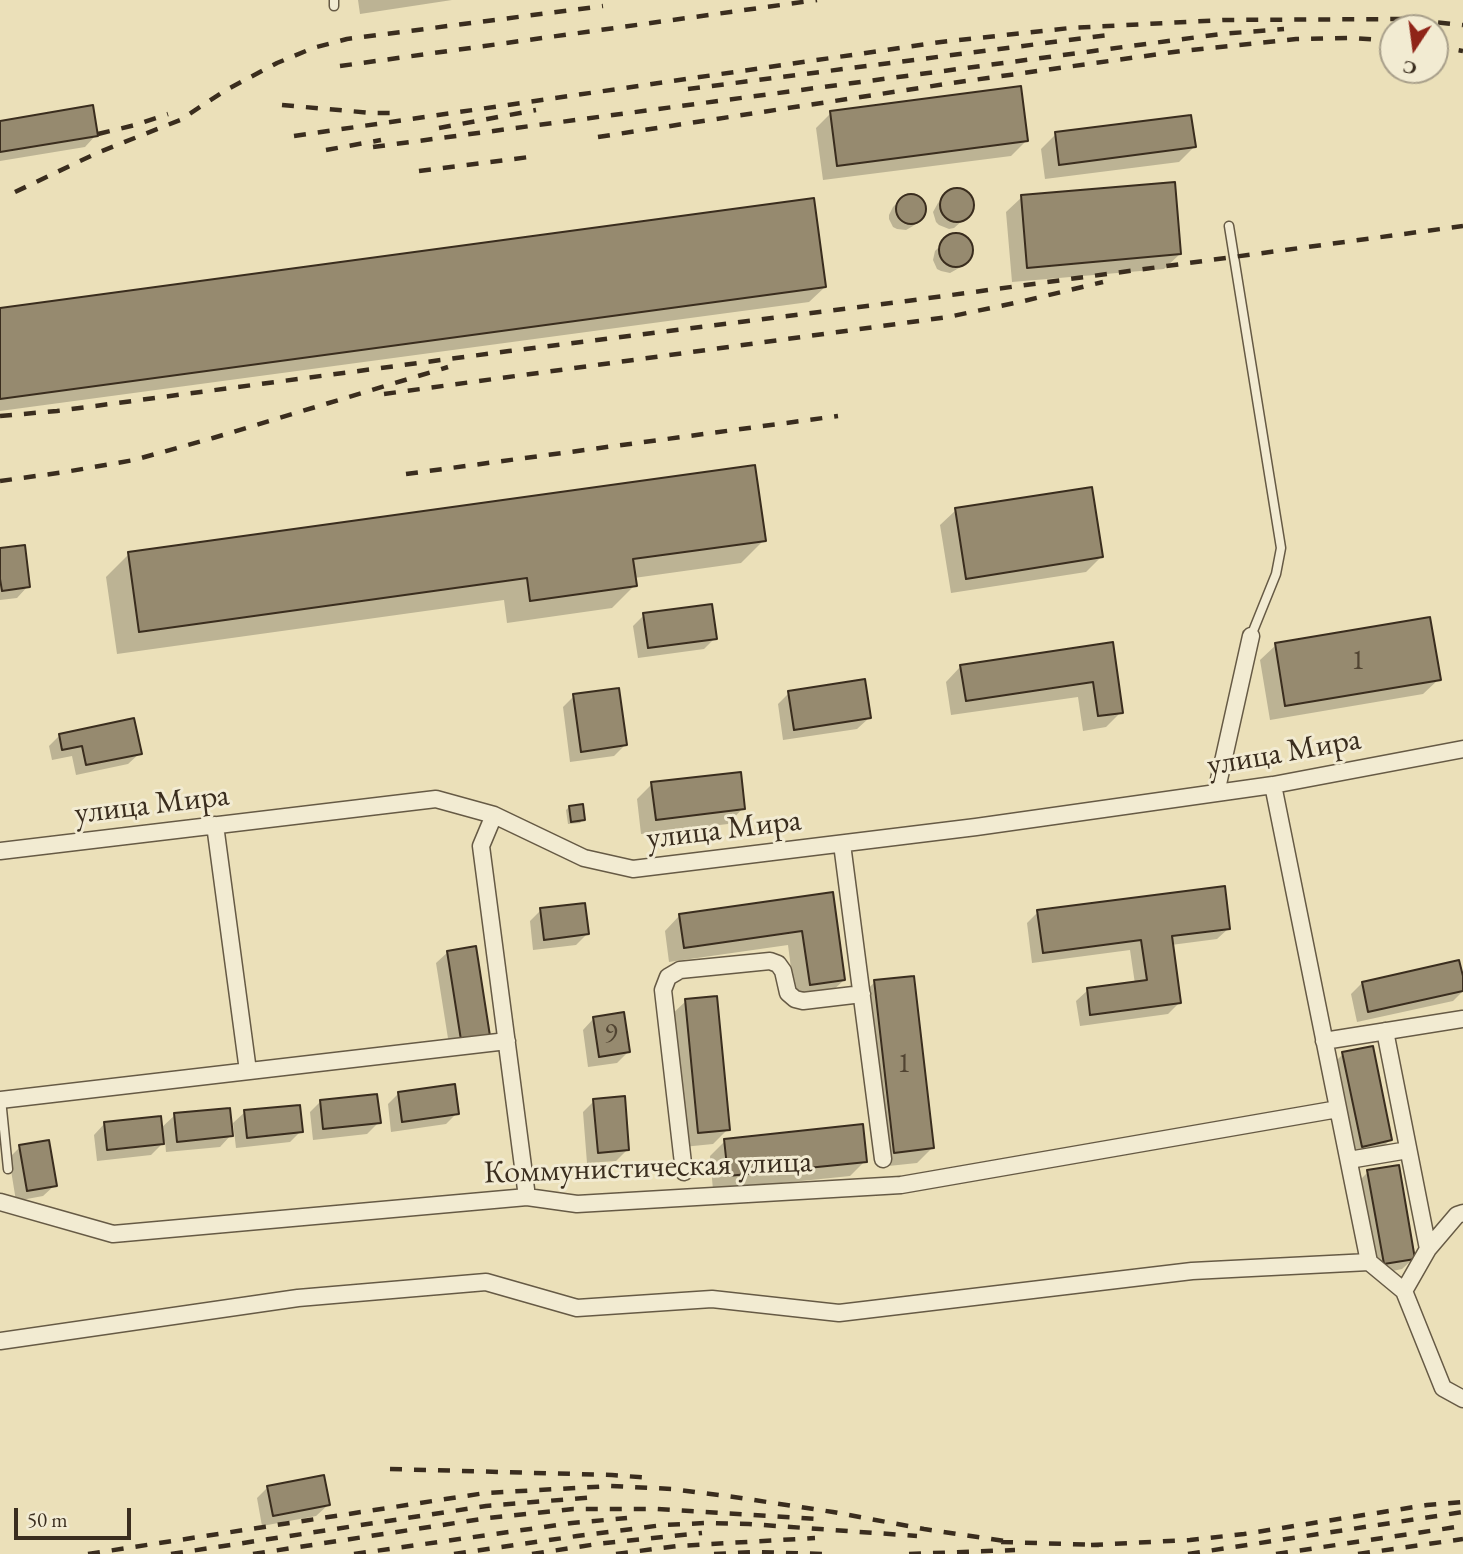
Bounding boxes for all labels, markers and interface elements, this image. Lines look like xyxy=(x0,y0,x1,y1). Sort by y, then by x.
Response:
north arrow xyxy=(1379,14,1449,84)
text: С xyxy=(1400,54,1419,82)
house number: 1 xyxy=(1351,644,1365,678)
street label: улица Мира xyxy=(1204,721,1364,785)
street label: улица Мира xyxy=(72,776,232,834)
street label: улица Мира xyxy=(644,801,804,859)
house number: 9 xyxy=(604,1017,618,1051)
house number: 1 xyxy=(897,1047,911,1081)
street label: Коммунистическая улица xyxy=(483,1143,813,1193)
scale bar xyxy=(18,1494,135,1538)
text: 50 m xyxy=(27,1506,68,1533)

